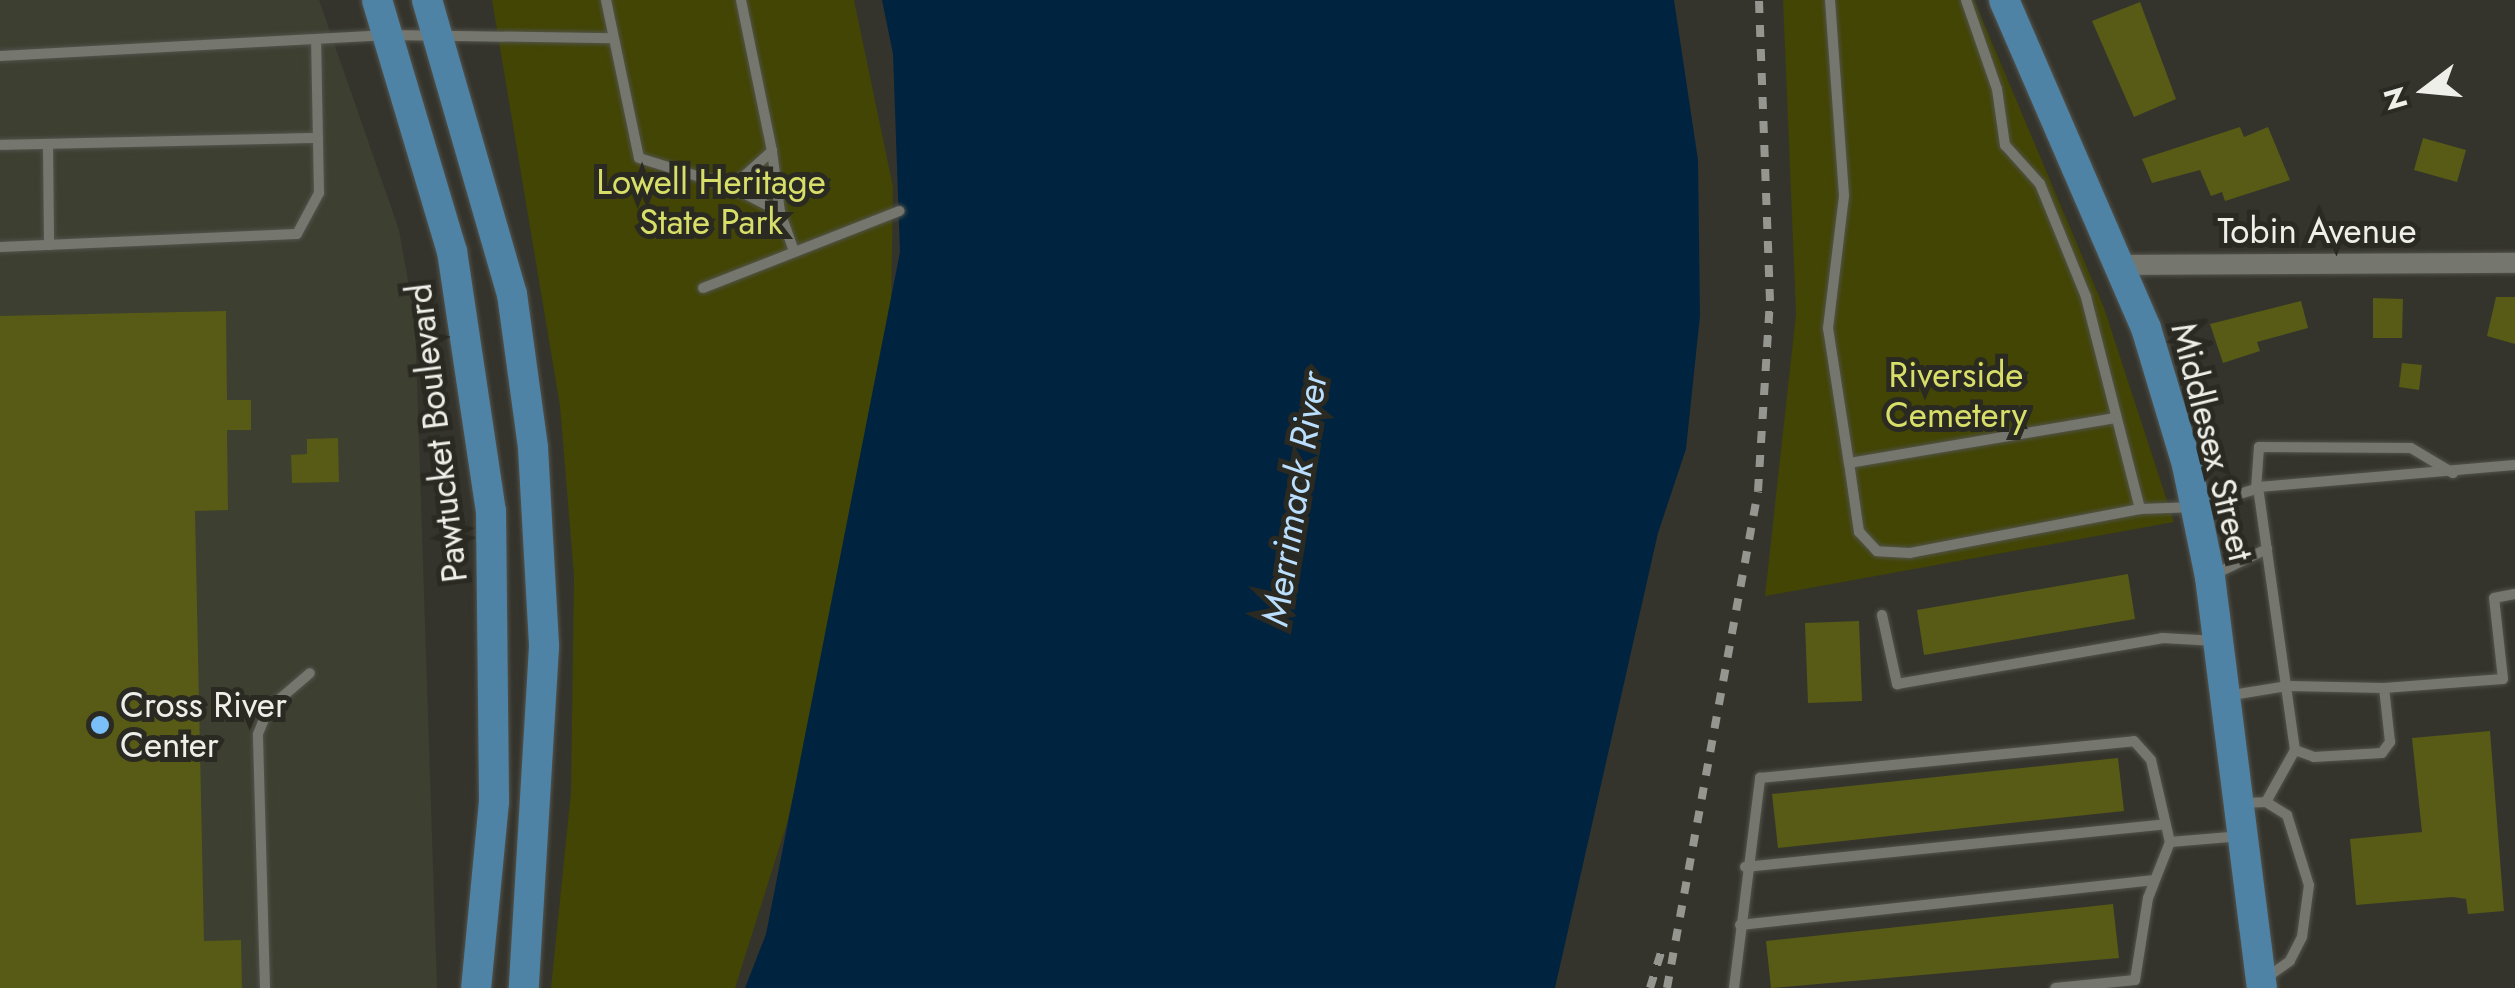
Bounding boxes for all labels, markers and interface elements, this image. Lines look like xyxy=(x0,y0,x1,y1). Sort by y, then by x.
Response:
north arrow xyxy=(2375,40,2475,140)
text: N xyxy=(2373,82,2418,115)
park label: Lowell Heritage State Park xyxy=(596,161,826,243)
street label: Tobin Avenue xyxy=(2218,210,2416,252)
street label: Pawtucket Boulevard xyxy=(398,281,476,585)
street label: Middlesex Street xyxy=(2162,319,2262,565)
park label: Riverside Cemetery xyxy=(1885,354,2027,436)
water label: Merrimack River xyxy=(1251,369,1337,629)
place label: Cross River Center xyxy=(120,684,287,766)
marker: Cross River Center xyxy=(89,714,111,736)

